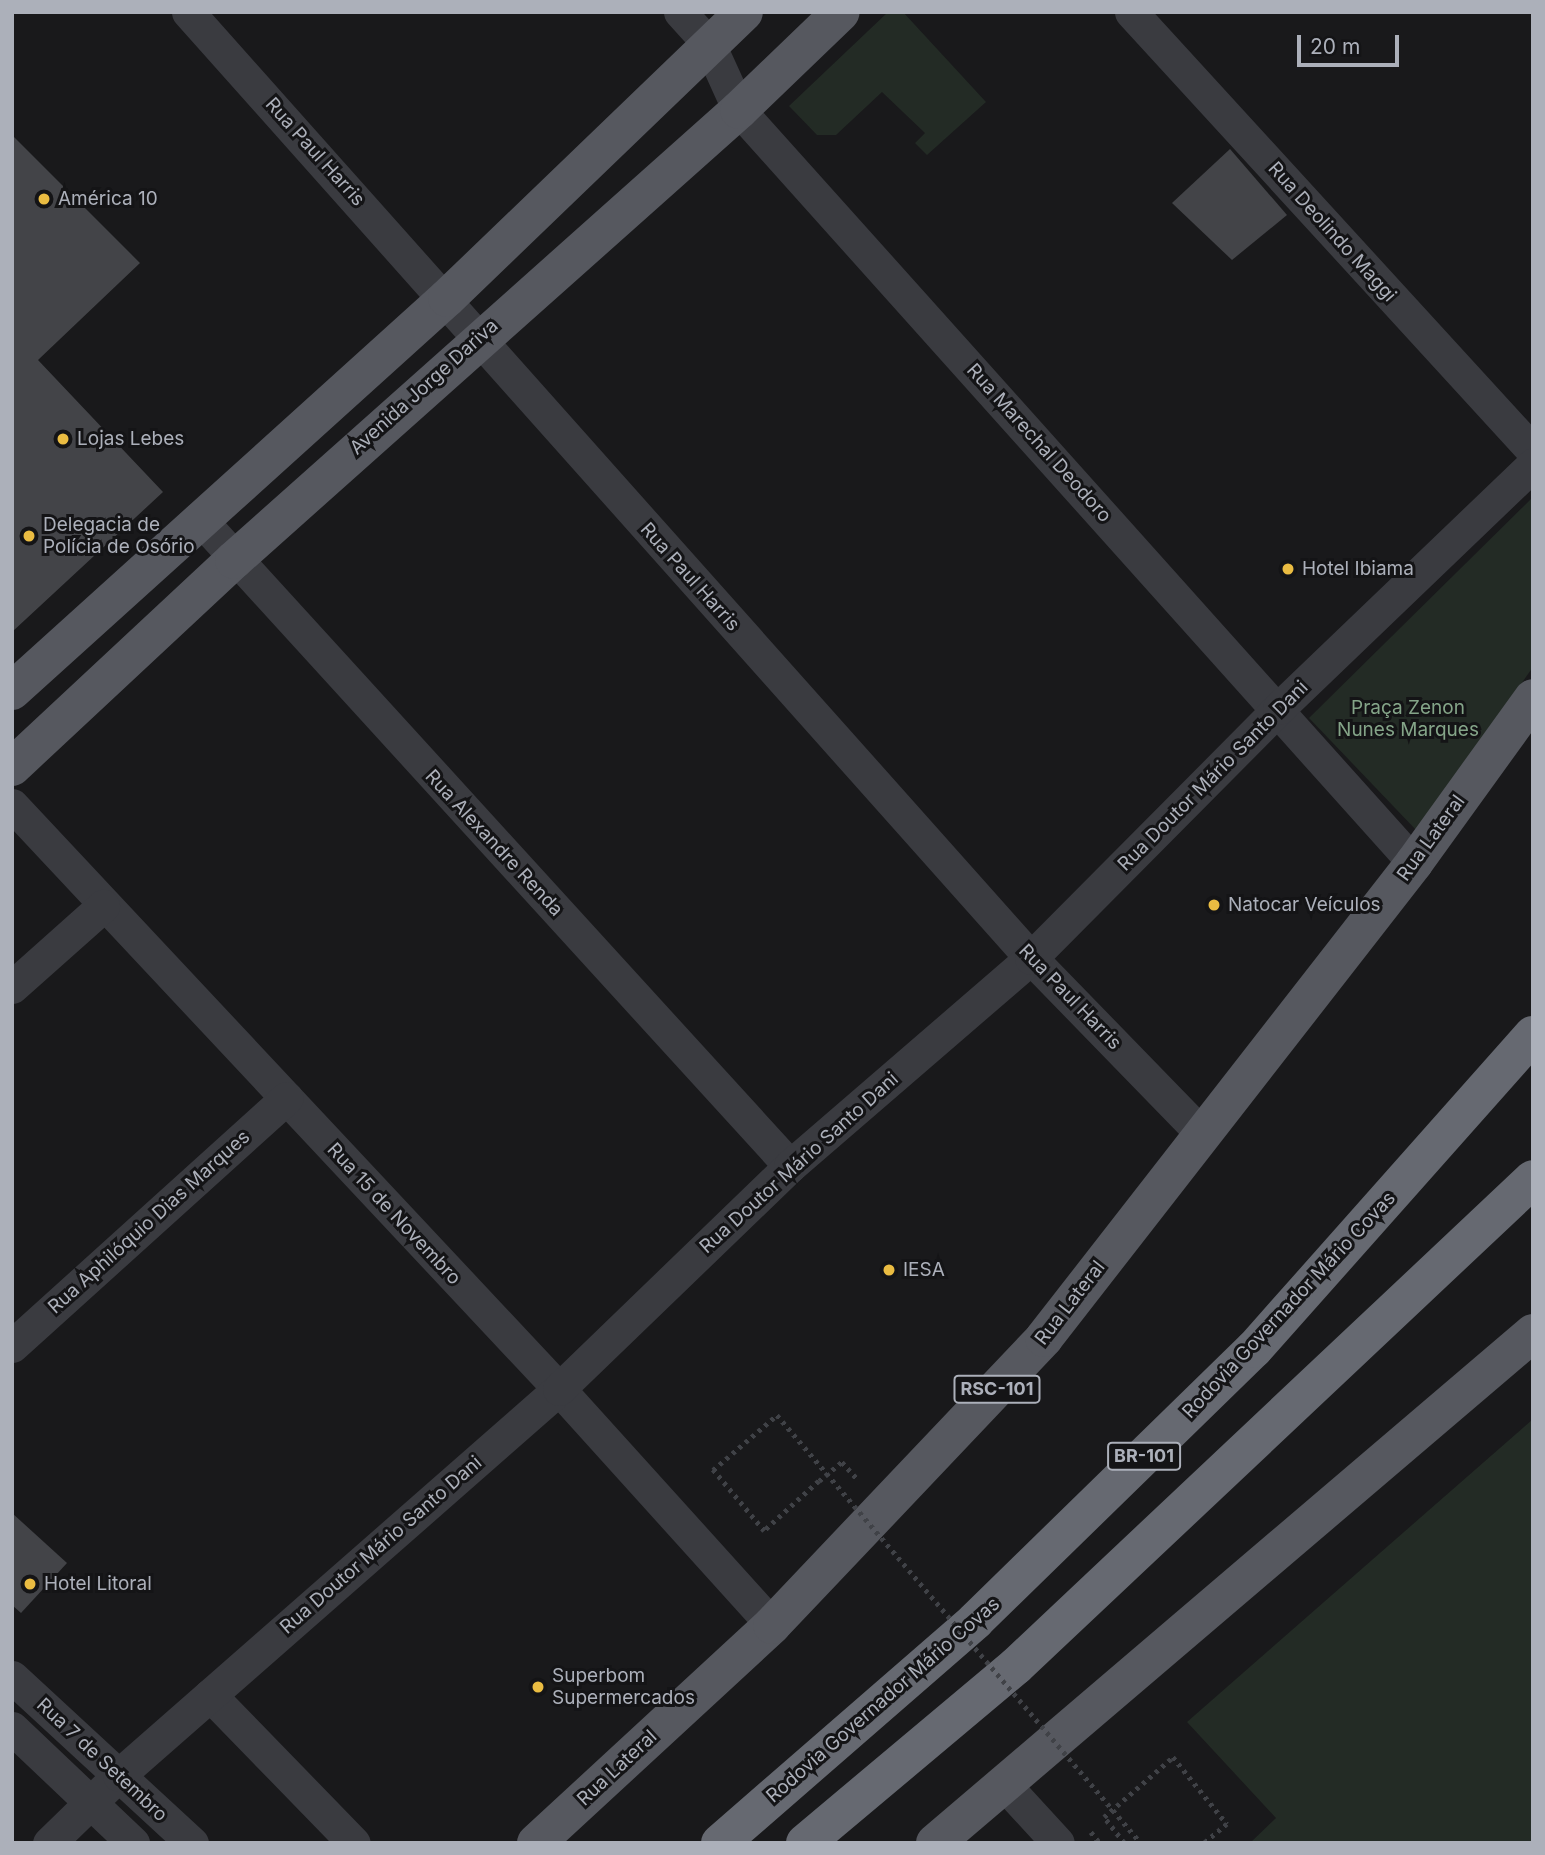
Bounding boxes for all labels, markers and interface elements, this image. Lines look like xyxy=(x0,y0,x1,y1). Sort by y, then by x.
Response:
scale bar xyxy=(1300,21,1402,65)
text: 20 m xyxy=(1310,34,1360,59)
street label: Rua Paul Harris xyxy=(260,93,370,211)
street label: Rua Deolindo Maggi xyxy=(1263,157,1401,307)
place label: América 10 xyxy=(58,188,158,210)
marker: América 10 xyxy=(36,191,52,207)
street label: Avenida Jorge Dariva xyxy=(345,314,503,460)
street label: Rua Marechal Deodoro xyxy=(962,359,1116,527)
place label: Lojas Lebes xyxy=(77,428,184,450)
marker: Lojas Lebes xyxy=(55,431,71,447)
place label: Delegacia de Polícia de Osório xyxy=(43,514,195,558)
street label: Rua Paul Harris xyxy=(635,518,745,636)
marker: Delegacia de Polícia de Osório xyxy=(21,528,37,544)
place label: Hotel Ibiama xyxy=(1302,558,1414,580)
marker: Hotel Ibiama xyxy=(1280,561,1296,577)
street label: Rua Doutor Mário Santo Dani xyxy=(1113,676,1313,876)
park label: Praça Zenon Nunes Marques xyxy=(1337,697,1479,741)
street label: Rua Alexandre Renda xyxy=(420,765,568,921)
street label: Rua Lateral xyxy=(1392,791,1470,885)
place label: Natocar Veículos xyxy=(1228,894,1381,916)
marker: Natocar Veículos xyxy=(1206,897,1222,913)
street label: Rua Paul Harris xyxy=(1014,940,1126,1054)
street label: Rua Doutor Mário Santo Dani xyxy=(695,1068,903,1258)
street label: Rua Aphilóquio Dias Marques xyxy=(44,1125,254,1319)
street label: Rua 15 de Novembro xyxy=(322,1138,466,1290)
street label: Rodovia Governador Mário Covas xyxy=(1178,1187,1400,1423)
street label: Rua Lateral xyxy=(1030,1256,1110,1350)
place label: IESA xyxy=(903,1259,945,1281)
marker: IESA xyxy=(881,1262,897,1278)
road number: RSC-101 xyxy=(953,1374,1041,1404)
road number: BR-101 xyxy=(1106,1442,1182,1470)
street label: Rua Doutor Mário Santo Dani xyxy=(276,1451,486,1639)
place label: Hotel Litoral xyxy=(44,1573,152,1595)
marker: Hotel Litoral xyxy=(22,1576,38,1592)
street label: Rodovia Governador Mário Covas xyxy=(762,1592,1004,1808)
place label: Superbom Supermercados xyxy=(552,1665,695,1709)
marker: Superbom Supermercados xyxy=(530,1679,546,1695)
street label: Rua 7 de Setembro xyxy=(32,1694,172,1826)
street label: Rua Lateral xyxy=(573,1725,661,1811)

